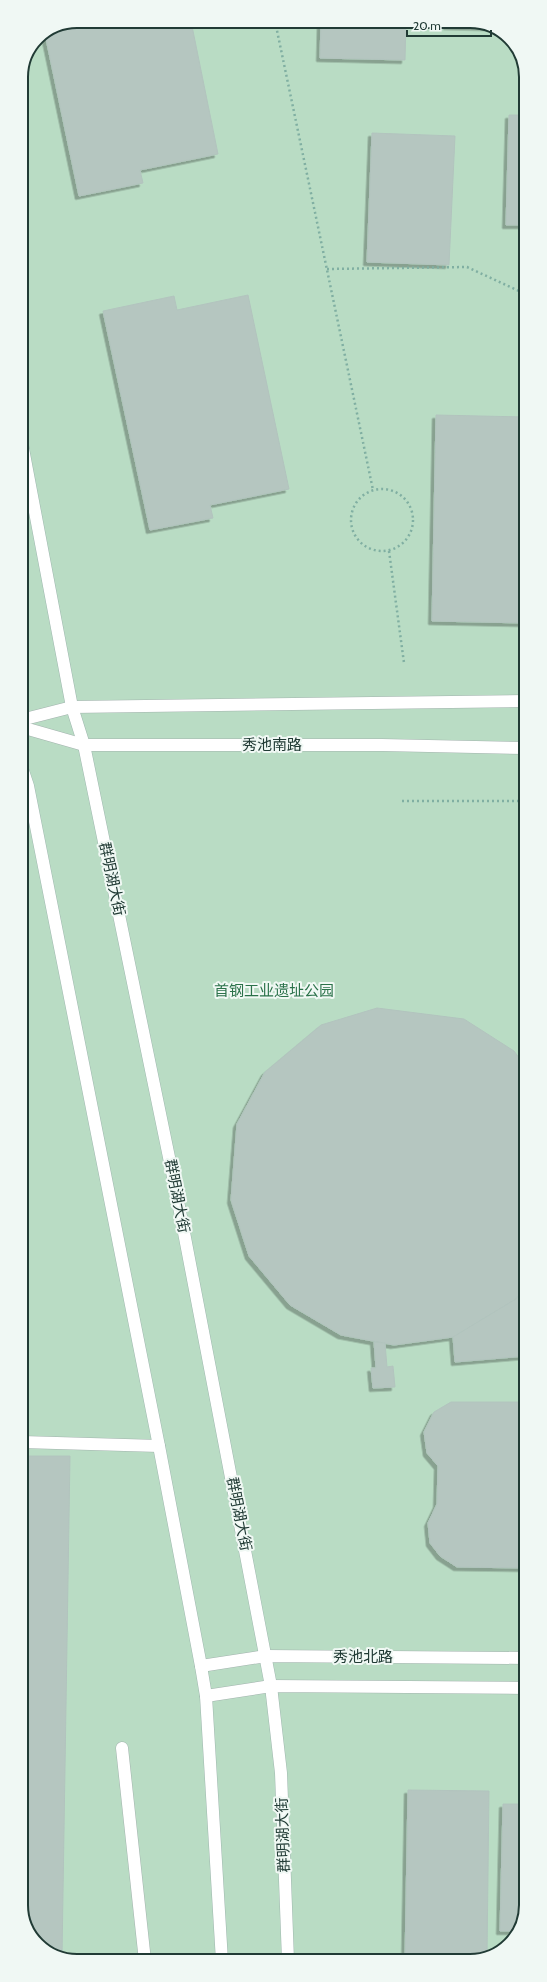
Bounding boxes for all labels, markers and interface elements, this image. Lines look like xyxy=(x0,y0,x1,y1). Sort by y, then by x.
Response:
scale bar xyxy=(407,12,491,38)
text: 20 m xyxy=(413,18,441,33)
street label: 秀池南路 xyxy=(242,736,302,754)
street label: 群明湖大街 xyxy=(95,840,129,918)
park label: 首钢工业遗址公园 xyxy=(214,982,334,1000)
street label: 群明湖大街 xyxy=(161,1157,193,1235)
street label: 群明湖大街 xyxy=(223,1475,255,1553)
street label: 秀池北路 xyxy=(333,1648,393,1666)
street label: 群明湖大街 xyxy=(273,1797,293,1873)

